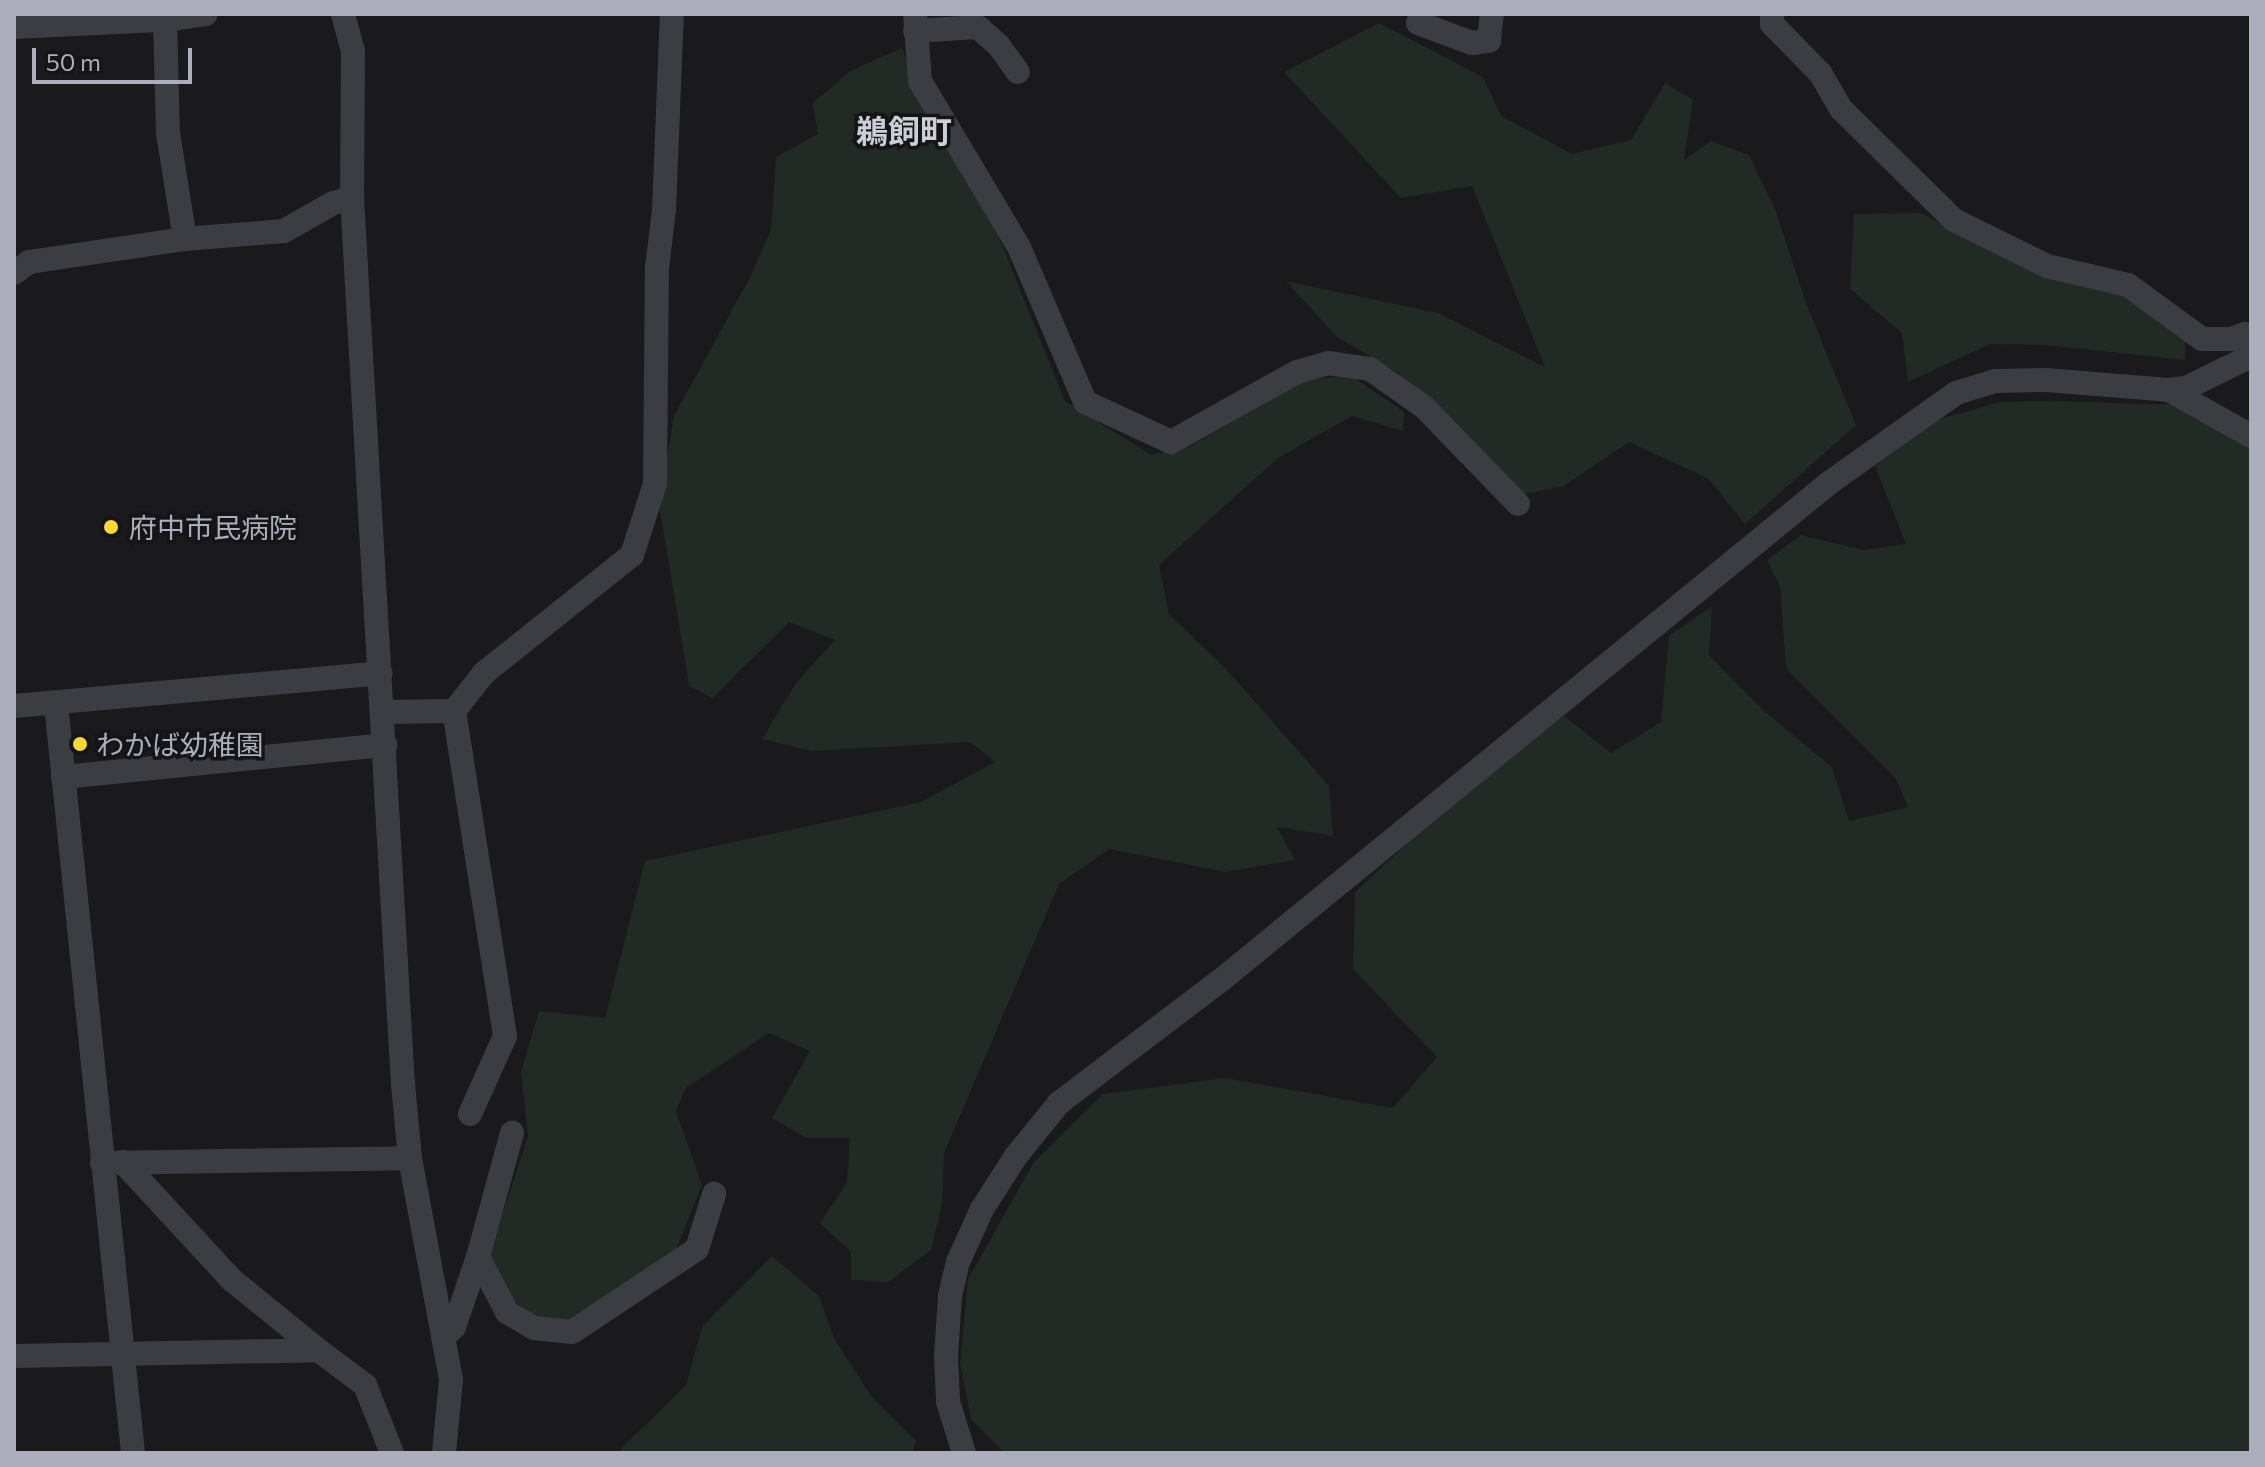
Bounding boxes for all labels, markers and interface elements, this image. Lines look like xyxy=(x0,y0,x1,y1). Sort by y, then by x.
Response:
scale bar xyxy=(36,32,196,82)
text: 50 m xyxy=(46,47,101,76)
district label: 鵜飼町 xyxy=(856,111,952,149)
place label: 府中市民病院 xyxy=(129,510,297,544)
marker: 府中市民病院 xyxy=(100,516,122,538)
place label: わかば幼稚園 xyxy=(96,727,264,761)
marker: わかば幼稚園 xyxy=(71,735,89,753)

